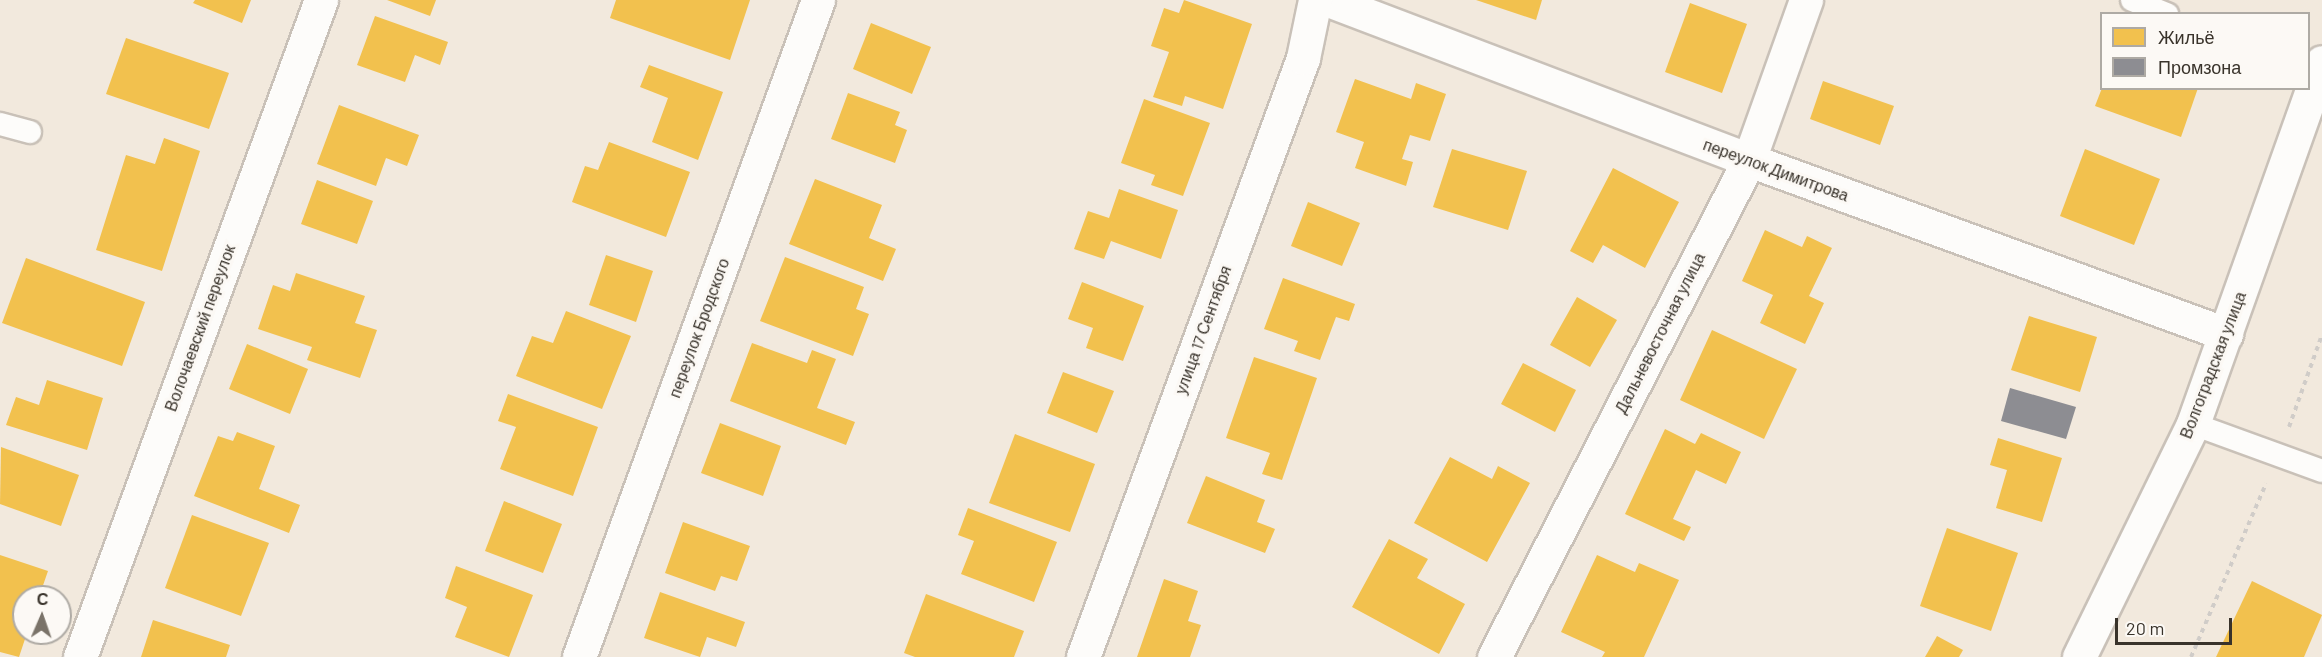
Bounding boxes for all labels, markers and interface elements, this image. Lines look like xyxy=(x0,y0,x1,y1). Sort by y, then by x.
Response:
legend xyxy=(2100,12,2310,90)
text: Жильё xyxy=(2158,26,2215,48)
text: Промзона xyxy=(2158,56,2241,78)
street label: переулок Димитрова xyxy=(1701,135,1851,205)
street label: Волочаевский переулок xyxy=(161,242,239,414)
street label: Дальневосточная улица xyxy=(1611,249,1709,417)
street label: переулок Бродского xyxy=(665,256,733,400)
street label: улица 17 Сентября xyxy=(1171,263,1235,397)
street label: Волгоградская улица xyxy=(2176,289,2250,441)
north arrow xyxy=(12,585,72,645)
text: С xyxy=(36,589,49,608)
scale bar xyxy=(2118,606,2235,644)
text: 20 m xyxy=(2126,617,2164,639)

